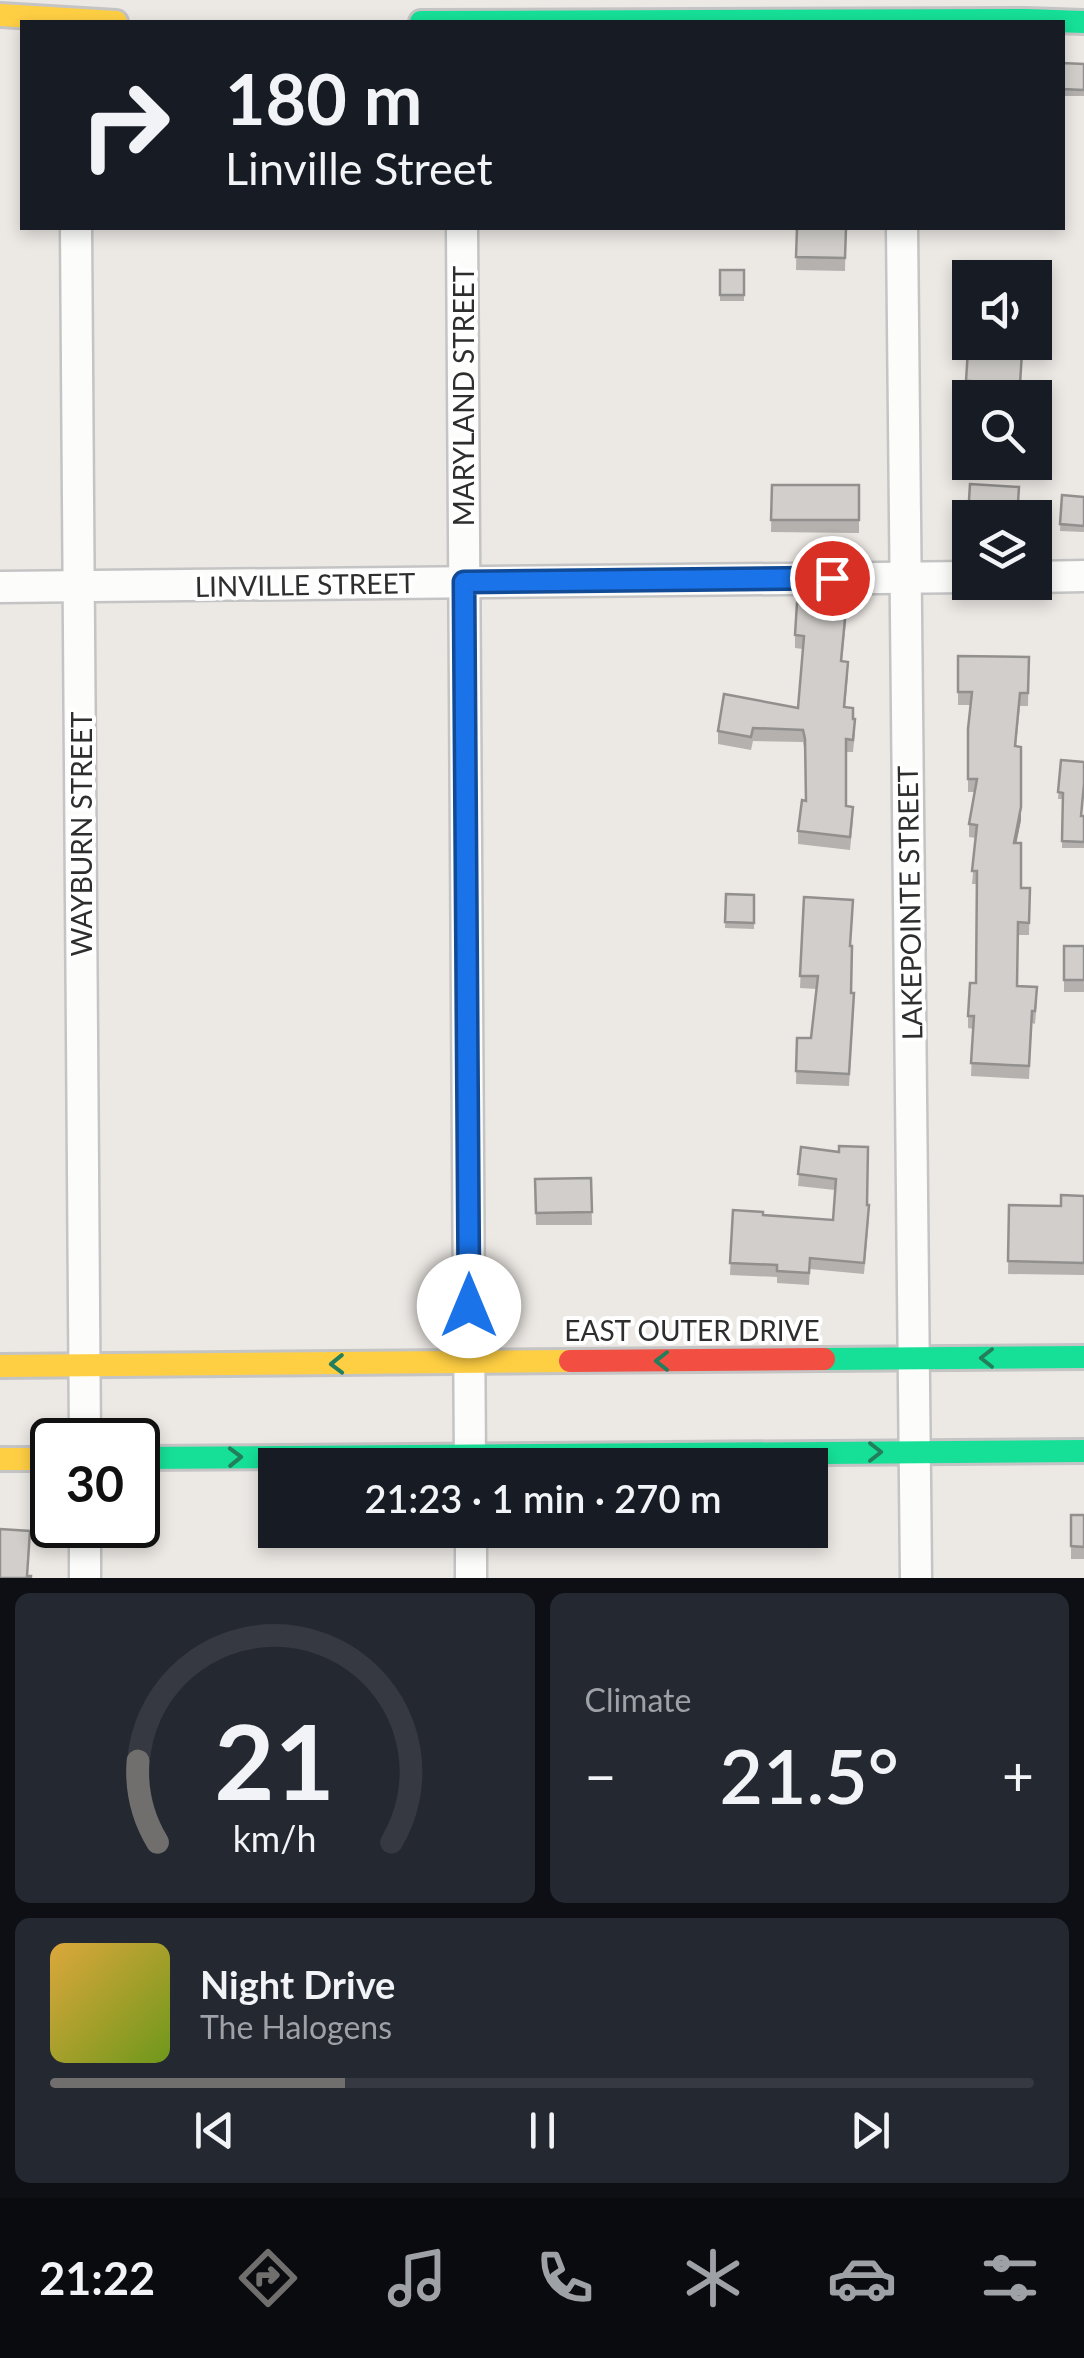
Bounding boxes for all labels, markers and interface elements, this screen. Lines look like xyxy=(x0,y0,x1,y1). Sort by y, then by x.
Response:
text: 180 m xyxy=(225,56,422,140)
icon: right xyxy=(60,60,190,190)
text: Linville Street xyxy=(225,141,493,195)
map controls xyxy=(952,260,1052,600)
button: sound xyxy=(952,260,1052,360)
street label: MARYLAND STREET xyxy=(446,265,480,526)
button: search xyxy=(952,380,1052,480)
button: layers xyxy=(952,500,1052,600)
pin xyxy=(790,536,875,621)
icon: arrive xyxy=(805,551,860,606)
street label: LINVILLE STREET xyxy=(194,565,416,603)
street label: WAYBURN STREET xyxy=(64,711,98,957)
street label: LAKEPOINTE STREET xyxy=(890,765,928,1041)
position arrow xyxy=(417,1254,521,1358)
street label: EAST OUTER DRIVE xyxy=(564,1313,820,1347)
one-way arrow xyxy=(978,1347,994,1369)
one-way arrow xyxy=(653,1350,669,1371)
one-way arrow xyxy=(328,1353,344,1374)
speed limit sign: 30 xyxy=(30,1418,160,1548)
one-way arrow xyxy=(867,1441,883,1462)
one-way arrow xyxy=(228,1446,243,1468)
text: 21:23 · 1 min · 270 m xyxy=(365,1475,721,1521)
text: Climate xyxy=(585,1680,691,1719)
text: 21 xyxy=(214,1697,335,1822)
text: 21.5° xyxy=(720,1730,899,1820)
text: − xyxy=(585,1742,616,1808)
text: + xyxy=(1002,1742,1034,1808)
text: km/h xyxy=(233,1817,317,1860)
text: Night Drive xyxy=(200,1961,395,2007)
text: The Halogens xyxy=(200,2007,392,2046)
icon: previous xyxy=(187,2103,242,2158)
icon: pause xyxy=(515,2103,570,2158)
icon: next xyxy=(843,2103,898,2158)
icon: directions xyxy=(233,2243,303,2313)
icon: music xyxy=(382,2243,452,2313)
icon: phone xyxy=(530,2243,600,2313)
icon: climate xyxy=(678,2243,748,2313)
icon: car xyxy=(827,2243,897,2313)
icon: filters xyxy=(975,2243,1045,2313)
text: 21:22 xyxy=(39,2251,155,2305)

